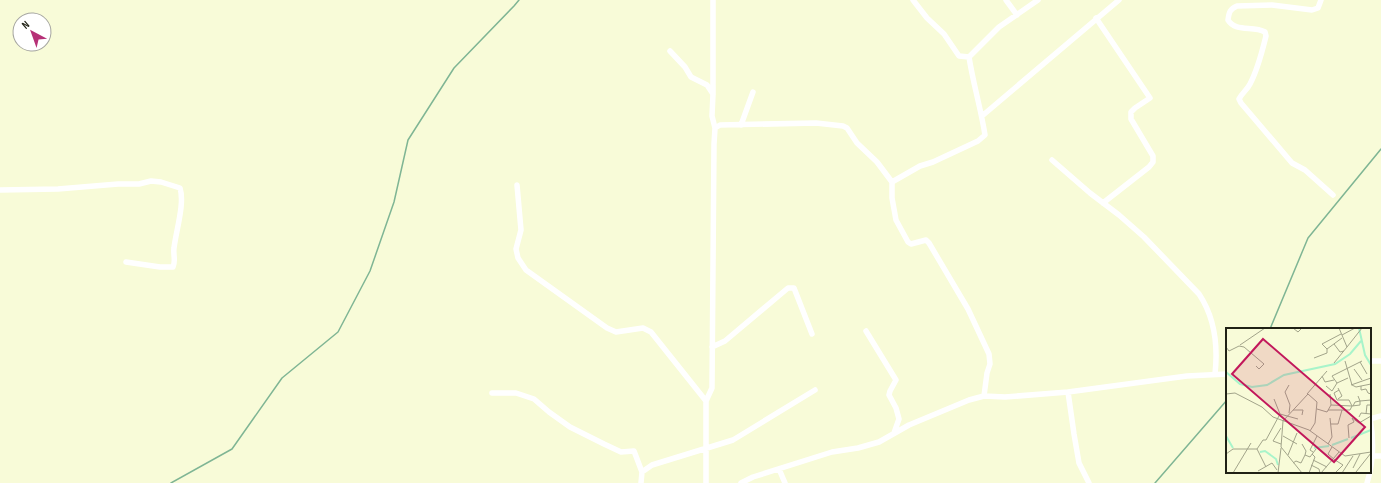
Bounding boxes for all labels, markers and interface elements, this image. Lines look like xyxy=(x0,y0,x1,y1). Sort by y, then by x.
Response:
north arrow xyxy=(12,12,52,52)
text: N xyxy=(19,18,32,32)
inset map xyxy=(1226,328,1371,473)

